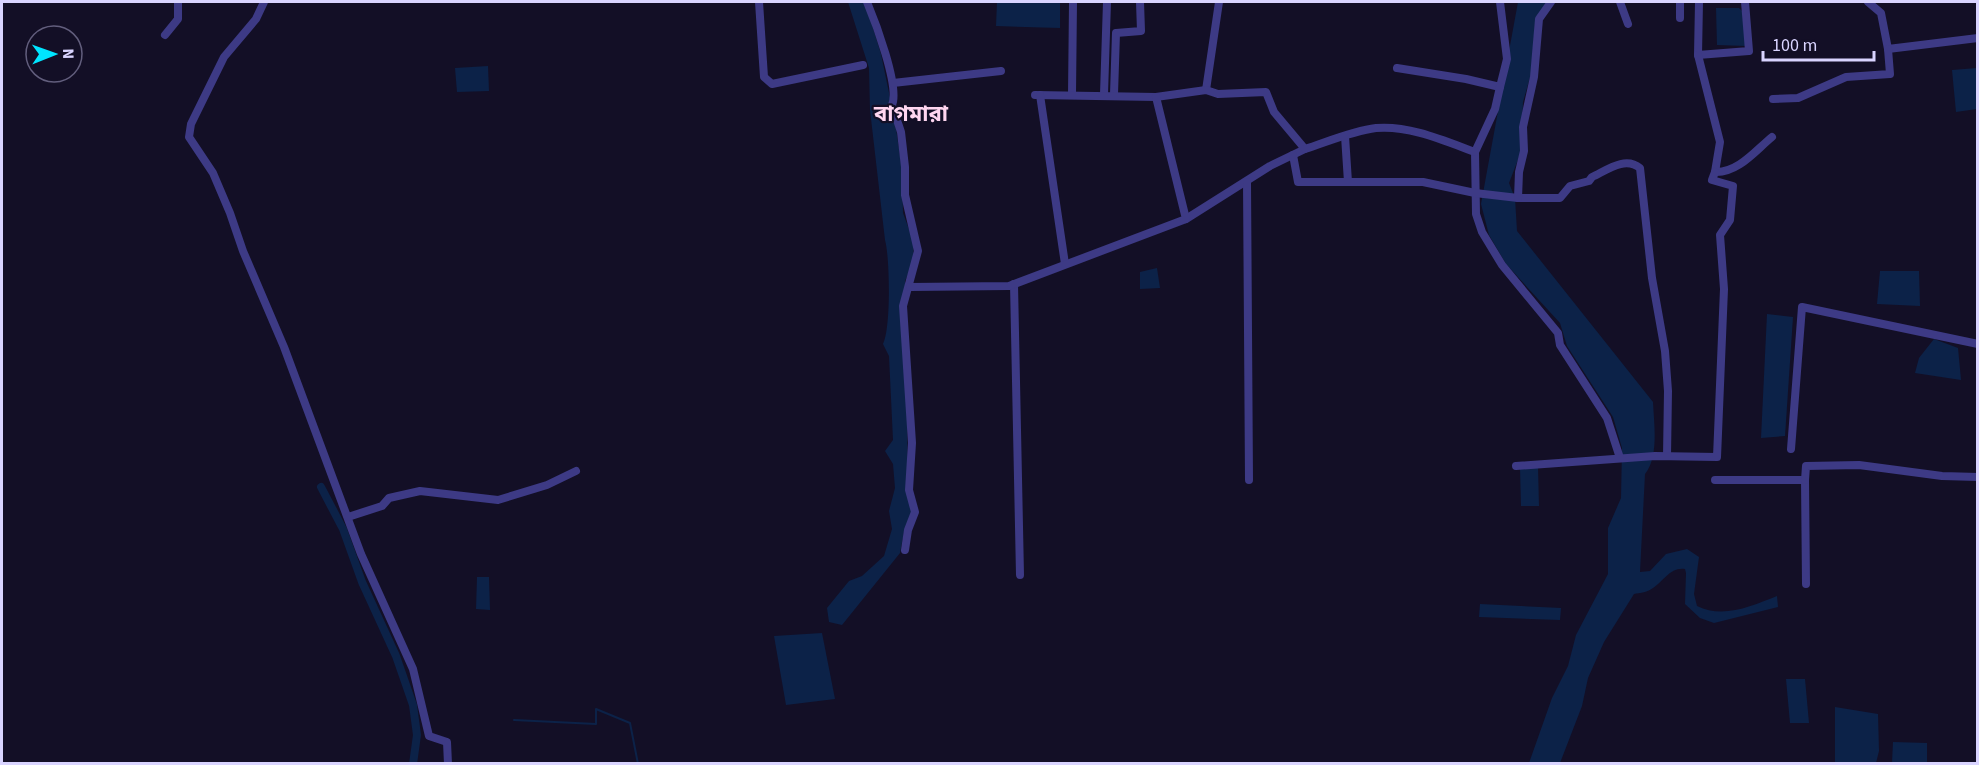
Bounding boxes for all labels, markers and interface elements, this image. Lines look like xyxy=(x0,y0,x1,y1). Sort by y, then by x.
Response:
north arrow xyxy=(24,24,84,84)
scale bar xyxy=(1763,24,1874,62)
text: 100 m xyxy=(1772,33,1817,58)
text: N xyxy=(57,48,79,59)
district label: বাগমারা xyxy=(873,98,949,130)

